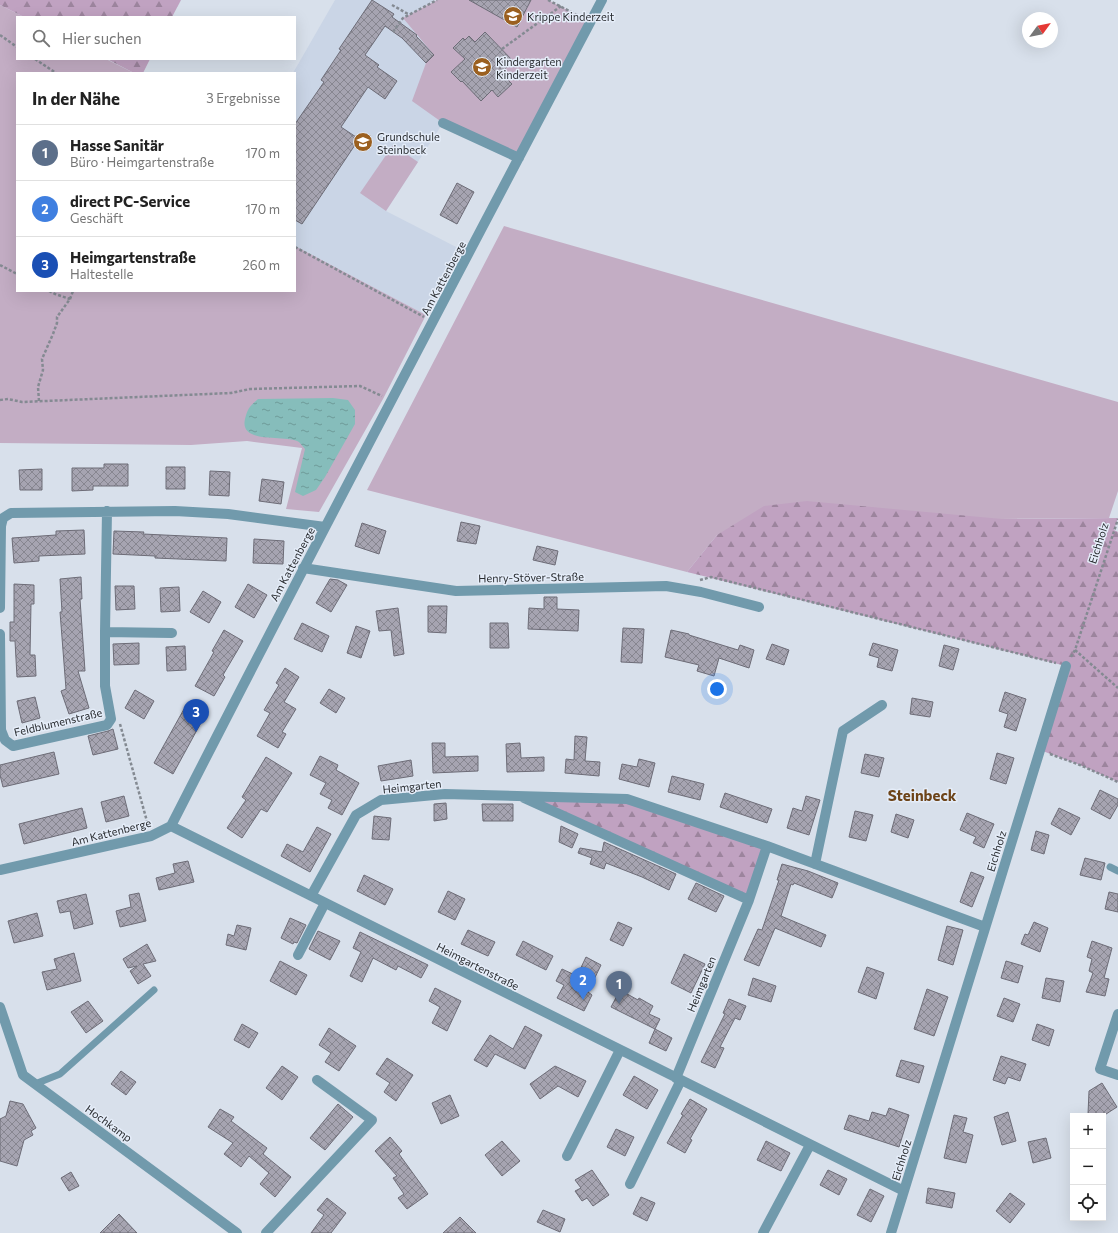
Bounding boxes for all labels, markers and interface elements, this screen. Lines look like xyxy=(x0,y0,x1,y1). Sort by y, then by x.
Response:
school or university icon: Krippe Kinderzeit xyxy=(502,5,524,27)
place label: Krippe Kinderzeit xyxy=(527,10,615,23)
north arrow xyxy=(1022,12,1058,48)
search box xyxy=(16,16,296,60)
icon: search xyxy=(30,27,52,49)
text: Hier suchen xyxy=(62,29,142,47)
place label: Kindergarten Kinderzeit xyxy=(496,55,562,81)
school or university icon: Kindergarten Kinderzeit xyxy=(471,56,493,78)
text: In der Nähe xyxy=(32,88,120,109)
text: 3 Ergebnisse xyxy=(206,90,280,106)
place label: Grundschule Steinbeck xyxy=(377,130,440,156)
school or university icon: Grundschule Steinbeck xyxy=(352,131,374,153)
text: Hasse Sanitär xyxy=(70,136,164,154)
text: 1 xyxy=(42,145,48,161)
text: 170 m xyxy=(245,145,280,161)
text: Büro · Heimgartenstraße xyxy=(70,154,214,170)
text: direct PC-Service xyxy=(70,192,190,210)
text: 2 xyxy=(41,201,49,217)
text: 170 m xyxy=(245,201,280,217)
text: Geschäft xyxy=(70,210,123,226)
street label: Am Kattenberge xyxy=(418,239,468,317)
text: Heimgartenstraße xyxy=(70,248,196,266)
text: 3 xyxy=(41,257,49,273)
text: 260 m xyxy=(243,257,280,273)
text: Haltestelle xyxy=(70,266,133,282)
street label: Eichholz xyxy=(1085,520,1111,565)
street label: Am Kattenberge xyxy=(267,525,317,603)
street label: Henry-Stöver-Straße xyxy=(478,570,584,584)
your location xyxy=(707,679,727,699)
pin: 3 xyxy=(183,699,209,732)
street label: Feldblumenstraße xyxy=(13,705,104,738)
street label: Heimgarten xyxy=(382,776,442,796)
district label: Steinbeck xyxy=(888,786,957,804)
street label: Am Kattenberge xyxy=(70,816,152,848)
street label: Eichholz xyxy=(984,828,1009,873)
street label: Heimgartenstraße xyxy=(434,940,522,993)
street label: Heimgarten xyxy=(684,954,718,1014)
pin: 2 xyxy=(570,967,596,1000)
pin: 1 xyxy=(606,971,632,1004)
street label: Hochkamp xyxy=(83,1102,135,1144)
map controls xyxy=(1070,1113,1106,1221)
button: + xyxy=(1070,1113,1106,1149)
street label: Eichholz xyxy=(889,1137,914,1182)
button: − xyxy=(1070,1149,1106,1185)
button: locate xyxy=(1070,1185,1106,1221)

